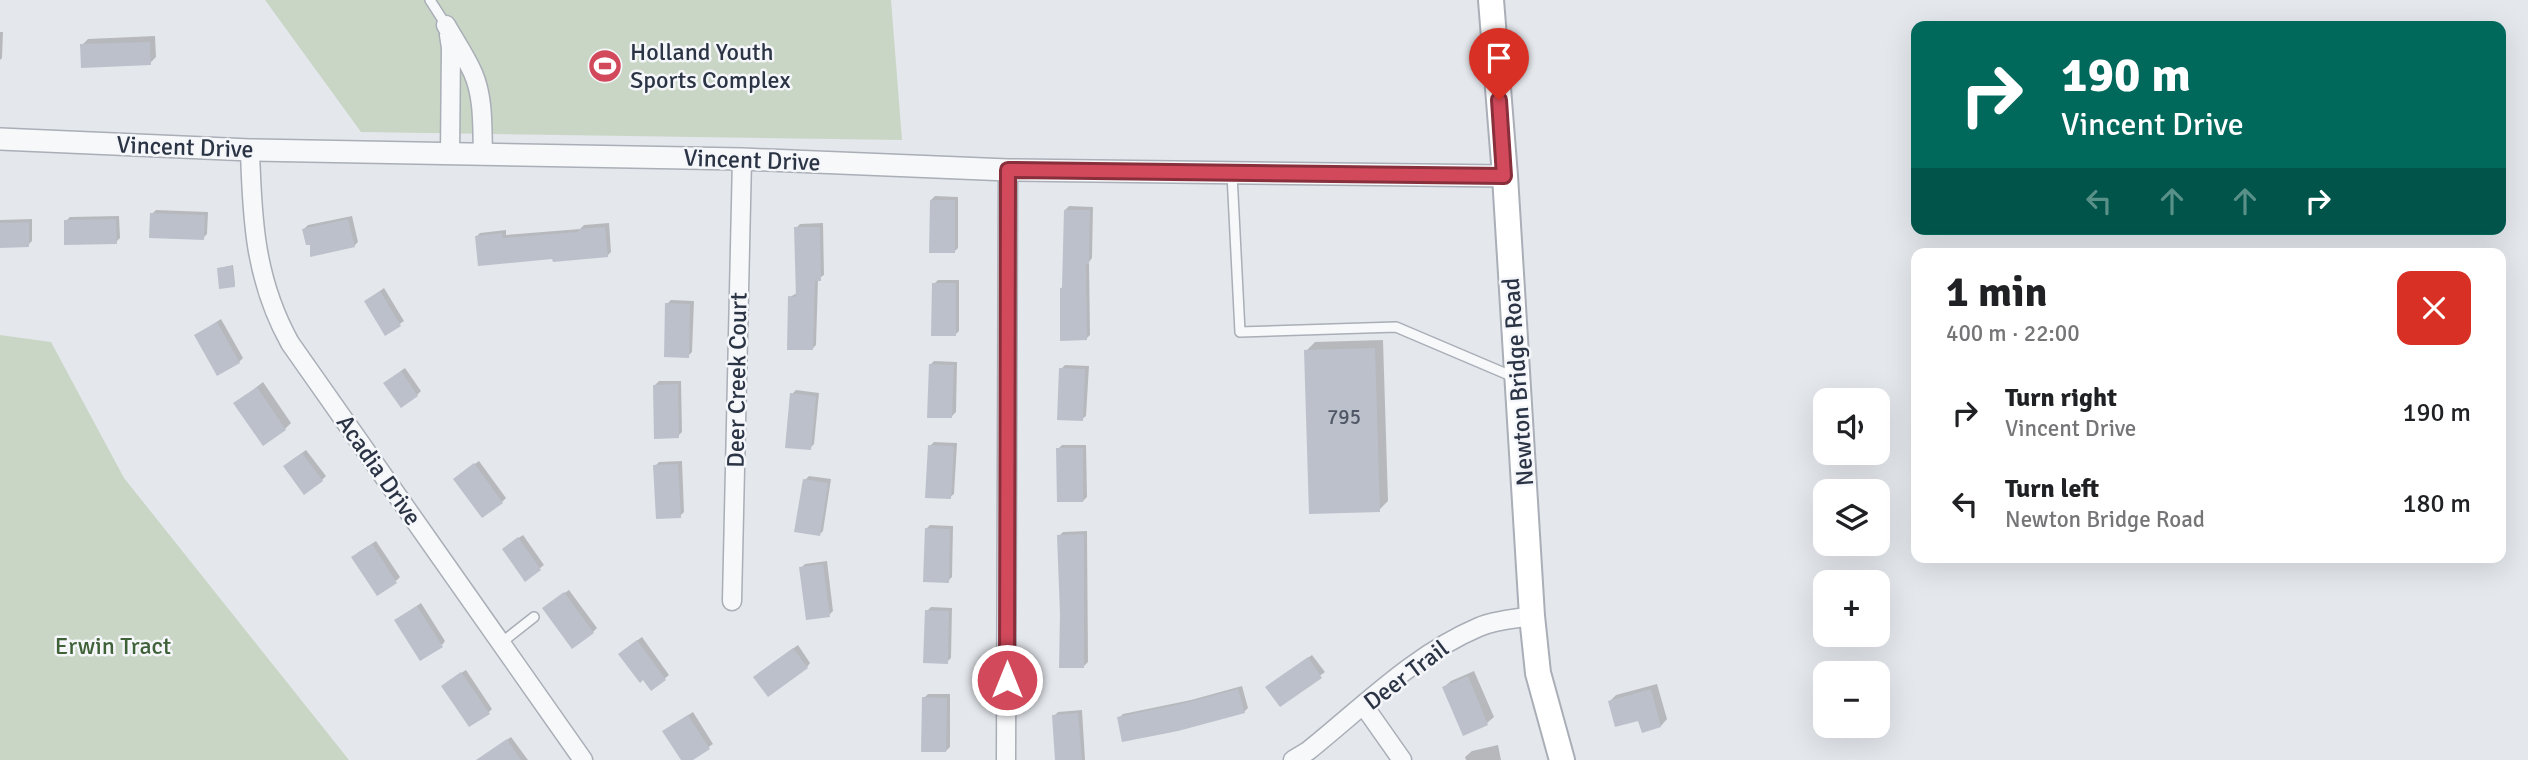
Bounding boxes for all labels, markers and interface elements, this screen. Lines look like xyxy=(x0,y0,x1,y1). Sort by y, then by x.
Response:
pin xyxy=(1469,28,1529,100)
place label: Holland Youth Sports Complex xyxy=(630,37,791,95)
icon: arrive xyxy=(1480,39,1518,77)
text: 190 m xyxy=(2061,45,2191,105)
sports icon: Holland Youth Sports Complex xyxy=(586,47,624,85)
icon: right xyxy=(1946,49,2037,140)
text: Vincent Drive xyxy=(2061,105,2244,144)
street label: Vincent Drive xyxy=(116,130,254,164)
street label: Vincent Drive xyxy=(683,143,821,177)
icon: left xyxy=(2080,182,2118,220)
icon: ahead xyxy=(2153,182,2191,220)
icon: ahead xyxy=(2226,182,2264,220)
icon: right xyxy=(2299,182,2337,220)
text: 1 min xyxy=(1946,267,2047,318)
button: close xyxy=(2397,271,2471,345)
street label: Newton Bridge Road xyxy=(1496,277,1540,487)
street label: Deer Creek Court xyxy=(720,292,754,468)
text: 400 m · 22:00 xyxy=(1946,319,2080,348)
text: Turn right xyxy=(2005,382,2117,414)
map controls xyxy=(1813,388,1890,738)
button: sound xyxy=(1813,388,1890,465)
icon: right xyxy=(1946,394,1984,432)
text: 190 m xyxy=(2402,397,2471,429)
house number: 795 xyxy=(1327,404,1361,430)
street label: Acadia Drive xyxy=(330,409,428,531)
text: Vincent Drive xyxy=(2005,414,2136,443)
text: Turn left xyxy=(2005,473,2099,505)
button: layers xyxy=(1813,479,1890,556)
icon: left xyxy=(1946,485,1984,523)
text: 180 m xyxy=(2402,488,2471,520)
text: Newton Bridge Road xyxy=(2005,505,2205,534)
button: + xyxy=(1813,570,1890,647)
park label: Erwin Tract xyxy=(55,631,171,661)
street label: Deer Trail xyxy=(1358,633,1454,717)
position arrow xyxy=(970,643,1044,717)
button: − xyxy=(1813,661,1890,738)

